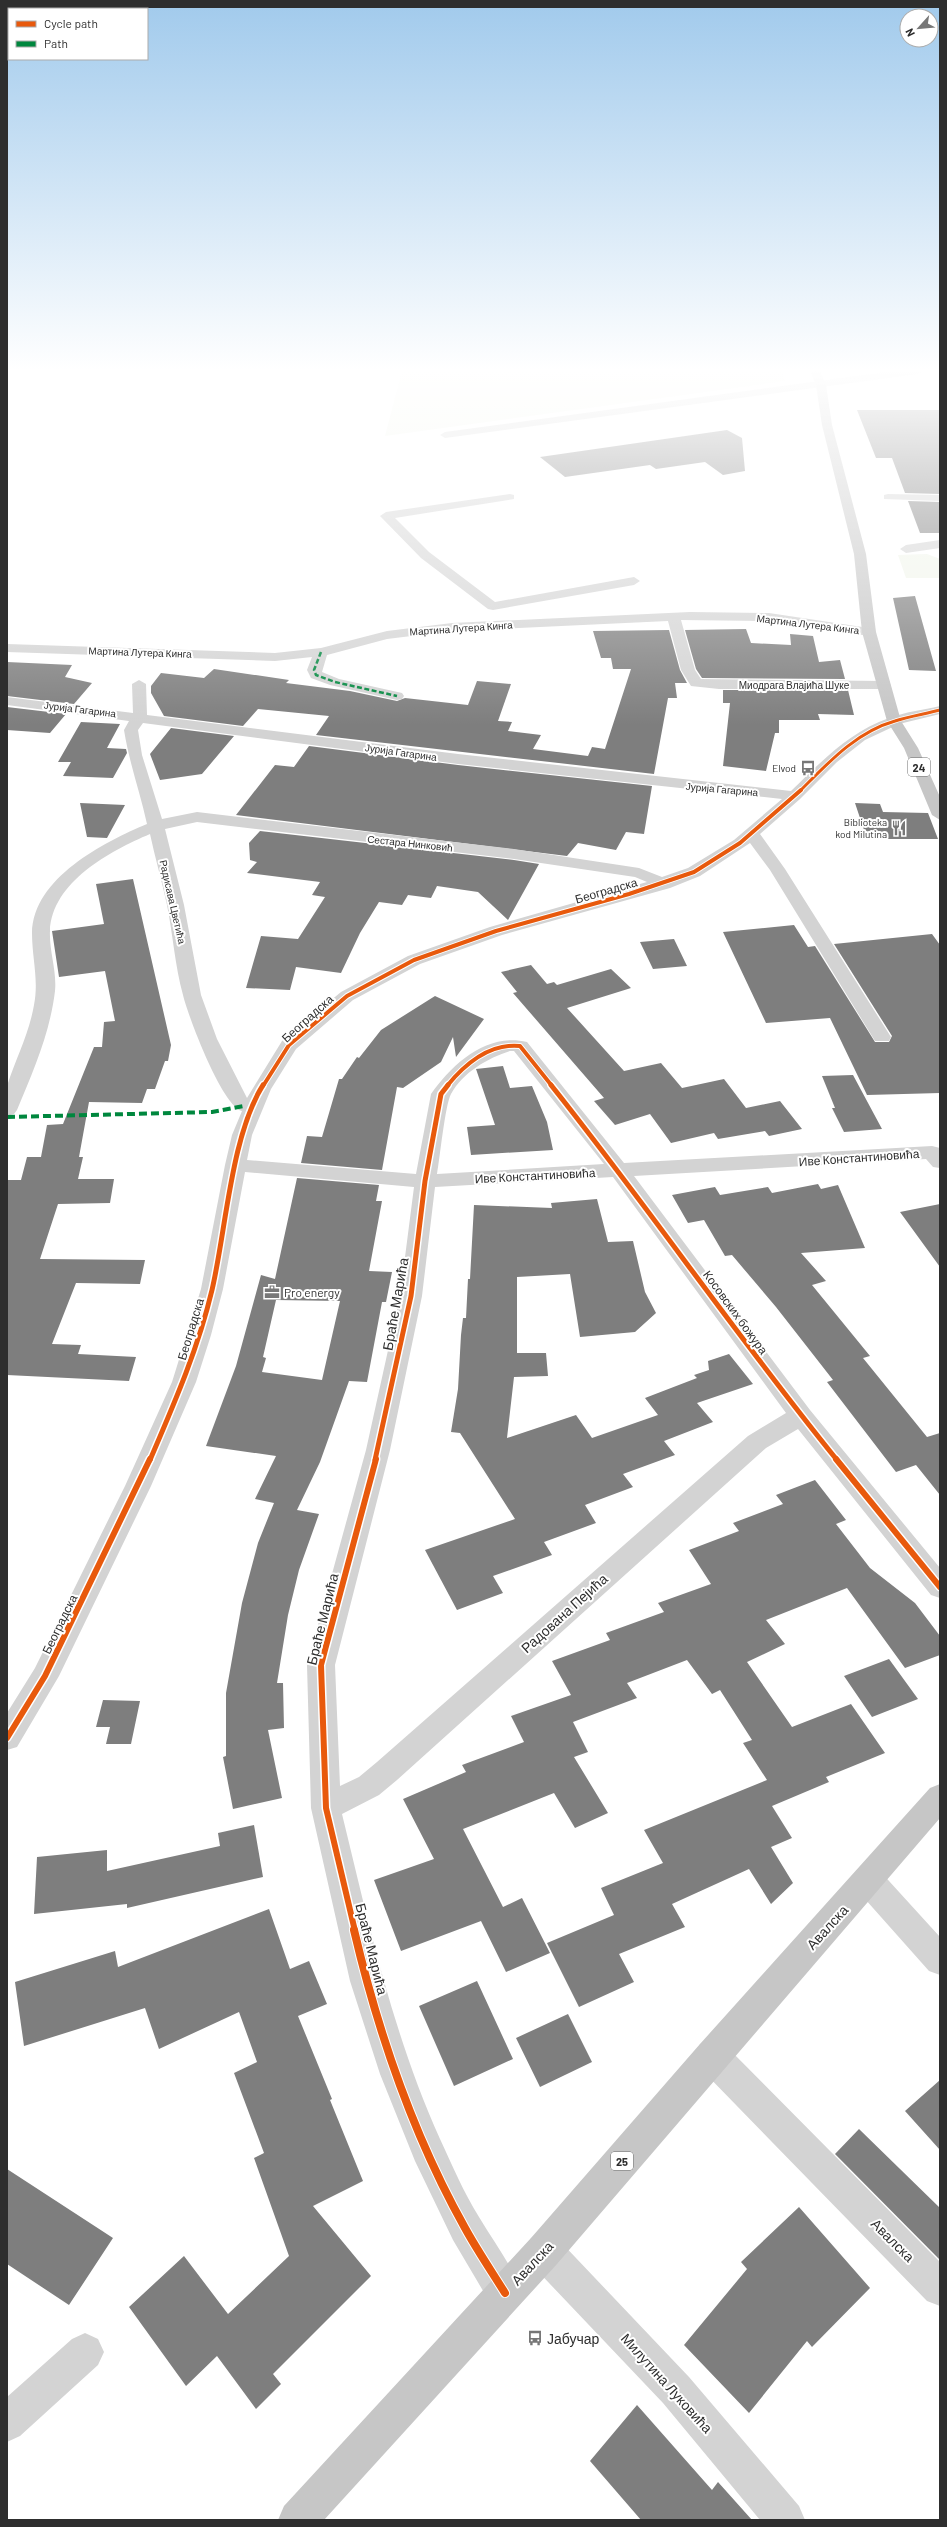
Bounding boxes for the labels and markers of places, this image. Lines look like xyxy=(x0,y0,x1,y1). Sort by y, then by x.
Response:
bus stop icon: Elvod xyxy=(799,759,817,777)
place label: Elvod xyxy=(772,762,796,774)
place label: Biblioteka kod Milutina xyxy=(835,816,887,840)
restaurant icon: Biblioteka kod Milutina xyxy=(890,819,908,837)
office icon: Pro energy xyxy=(263,1283,281,1301)
place label: Pro energy xyxy=(284,1285,340,1299)
bus stop icon: Јабучар xyxy=(526,2329,544,2347)
place label: Јабучар xyxy=(547,2330,600,2347)

